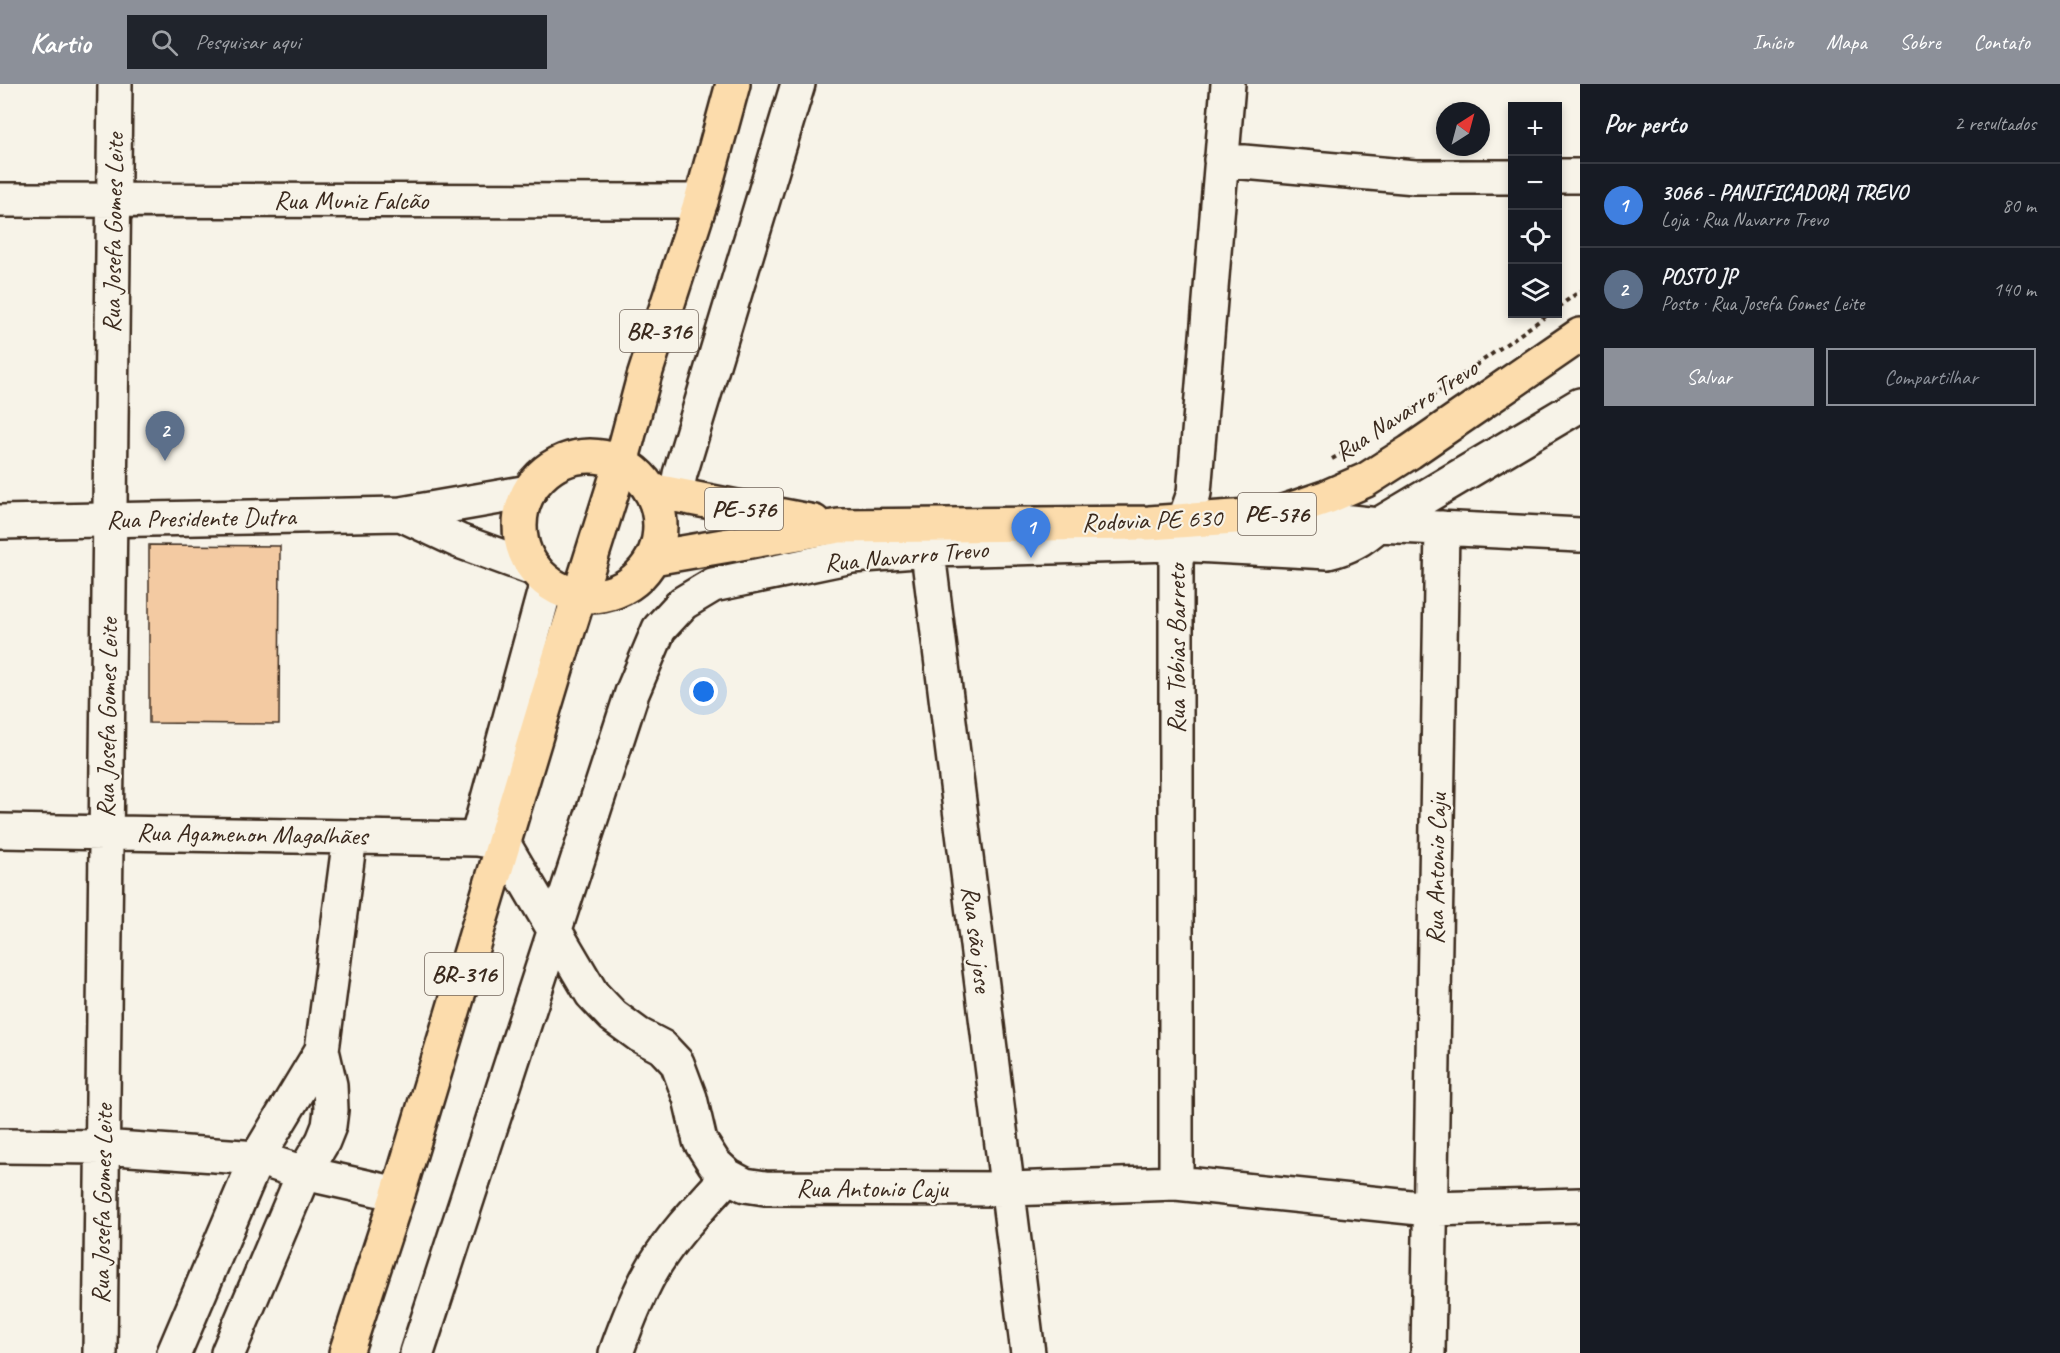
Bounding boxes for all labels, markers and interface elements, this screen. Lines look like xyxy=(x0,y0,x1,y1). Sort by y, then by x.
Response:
search box xyxy=(127,15,547,69)
text: Kartio xyxy=(30,25,91,60)
icon: search xyxy=(148,26,181,59)
text: Pesquisar aqui xyxy=(196,28,300,56)
text: Início xyxy=(1753,29,1793,55)
text: Mapa xyxy=(1826,29,1867,55)
text: Sobre xyxy=(1900,29,1940,55)
text: Contato xyxy=(1973,29,2030,55)
north arrow xyxy=(1436,102,1490,156)
map controls xyxy=(1508,102,1562,318)
button: + xyxy=(1508,102,1562,156)
text: Por perto xyxy=(1604,107,1686,140)
text: 2 resultados xyxy=(1954,111,2036,136)
street label: Rua Josefa Gomes Leite xyxy=(95,130,131,333)
button: − xyxy=(1508,156,1562,210)
text: 3066 - PANIFICADORA TREVO xyxy=(1661,179,1908,207)
street label: Rua Muniz Falcão xyxy=(274,184,430,217)
text: 1 xyxy=(1619,193,1628,218)
text: 80 m xyxy=(2002,193,2036,218)
text: Loja · Rua Navarro Trevo xyxy=(1661,207,1828,232)
button: locate xyxy=(1508,210,1562,264)
text: POSTO JP xyxy=(1661,263,1736,291)
button: layers xyxy=(1508,264,1562,318)
text: 2 xyxy=(1619,277,1628,302)
text: 140 m xyxy=(1993,277,2036,302)
text: Posto · Rua Josefa Gomes Leite xyxy=(1661,291,1864,316)
road number: BR-316 xyxy=(620,310,698,352)
button: Salvar xyxy=(1604,348,1814,406)
button: Compartilhar xyxy=(1826,348,2036,406)
street label: Rua Navarro Trevo xyxy=(1328,350,1485,469)
pin: 2 xyxy=(146,412,184,461)
road number: PE-576 xyxy=(705,488,783,530)
road number: PE-576 xyxy=(1238,493,1316,535)
street label: Rua Presidente Dutra xyxy=(106,500,298,536)
street label: Rodovia PE 630 xyxy=(1081,501,1225,539)
pin: 1 xyxy=(1012,508,1050,558)
street label: Rua Navarro Trevo xyxy=(823,532,991,580)
street label: Rua Tobias Barreto xyxy=(1160,562,1193,734)
street label: Rua Josefa Gomes Leite xyxy=(89,615,125,818)
your location xyxy=(689,677,718,706)
street label: Rua Antonio Caju xyxy=(1418,792,1454,945)
street label: Rua Agamenon Magalhães xyxy=(136,815,370,853)
street label: Rua são jose xyxy=(954,884,1000,996)
road number: BR-316 xyxy=(425,953,503,995)
street label: Rua Josefa Gomes Leite xyxy=(84,1101,120,1304)
street label: Rua Antonio Caju xyxy=(796,1172,949,1205)

